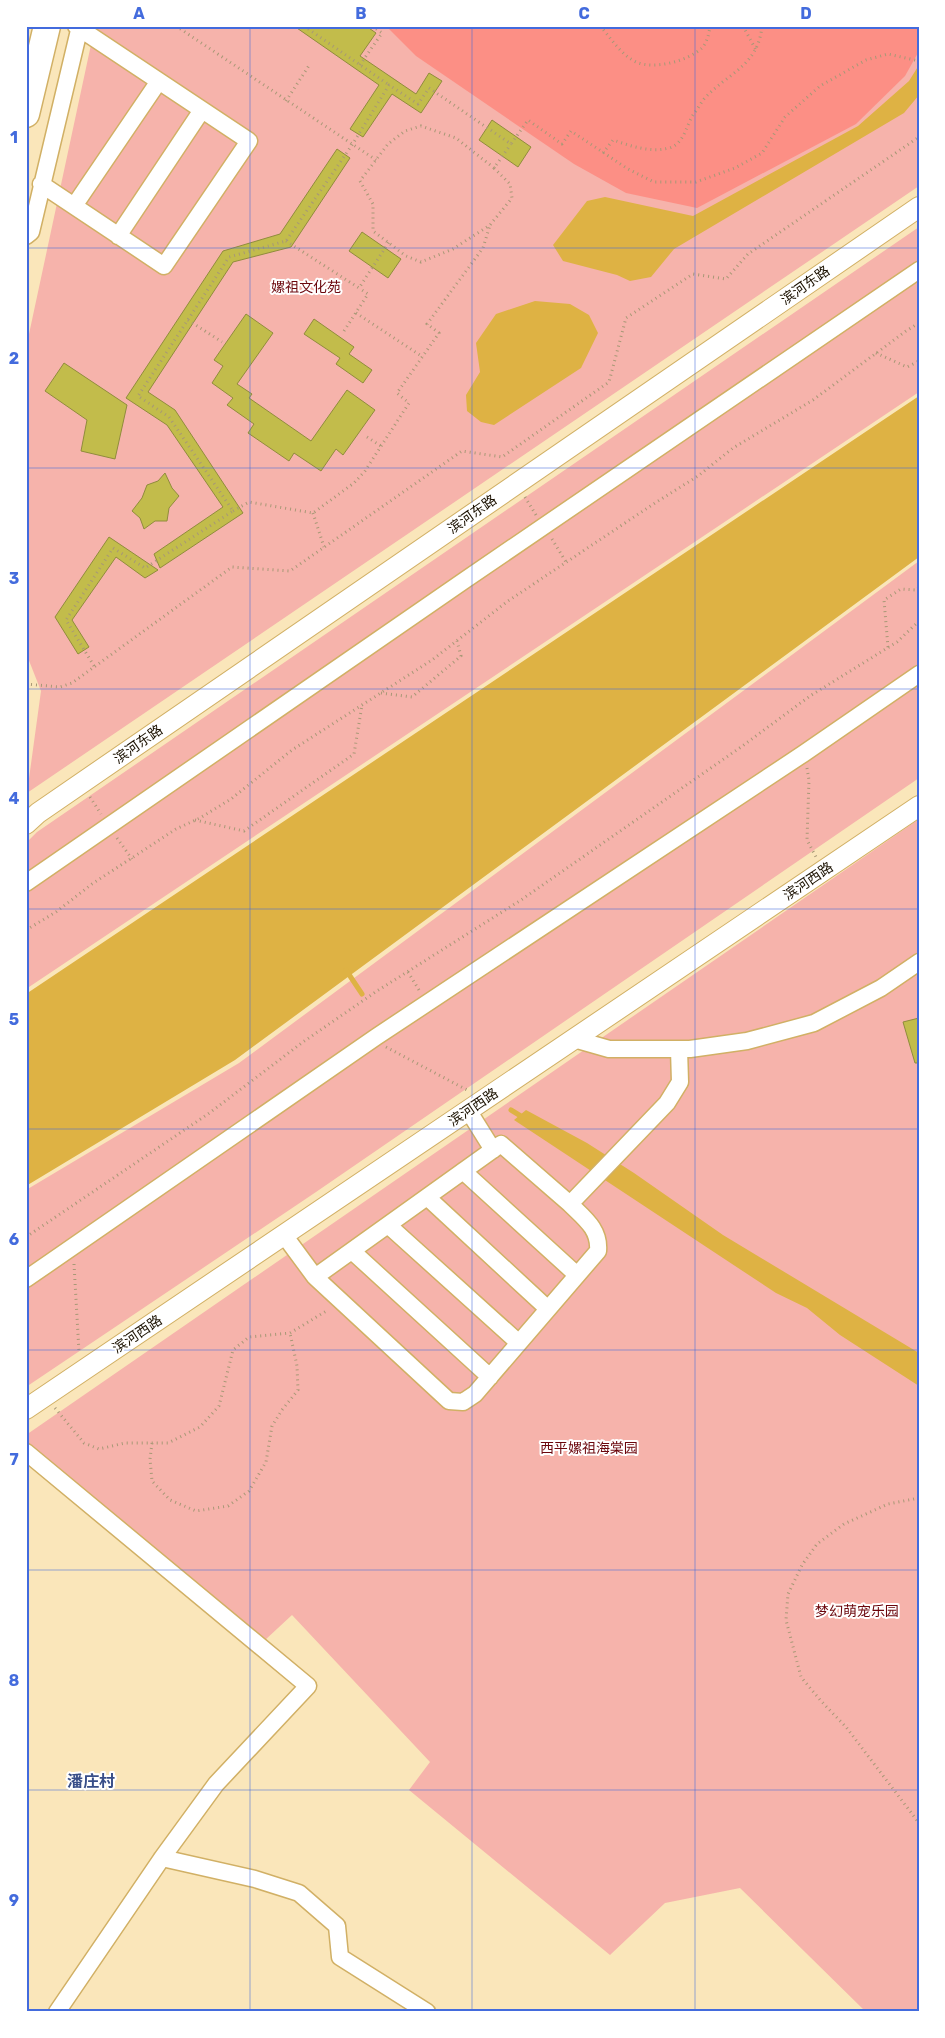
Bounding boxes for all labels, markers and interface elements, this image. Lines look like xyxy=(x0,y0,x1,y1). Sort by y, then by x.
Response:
text: A xyxy=(133,4,145,23)
text: B xyxy=(355,4,367,23)
text: C xyxy=(578,4,590,23)
text: D xyxy=(800,4,812,23)
text: 1 xyxy=(10,128,18,147)
street label: 滨河东路 xyxy=(777,262,833,308)
park label: 嫘祖文化苑 xyxy=(271,279,341,296)
text: 2 xyxy=(9,349,19,368)
street label: 滨河东路 xyxy=(444,491,500,537)
text: 3 xyxy=(9,569,19,588)
street label: 滨河东路 xyxy=(110,721,166,767)
text: 4 xyxy=(9,789,20,808)
street label: 滨河西路 xyxy=(780,859,836,904)
text: 5 xyxy=(9,1010,19,1029)
street label: 滨河西路 xyxy=(445,1085,501,1130)
text: 6 xyxy=(9,1230,19,1249)
street label: 滨河西路 xyxy=(109,1312,165,1357)
park label: 西平嫘祖海棠园 xyxy=(540,1440,638,1457)
text: 7 xyxy=(9,1450,19,1469)
park label: 梦幻萌宠乐园 xyxy=(815,1603,899,1620)
text: 8 xyxy=(9,1671,20,1690)
district label: 潘庄村 xyxy=(67,1772,115,1791)
text: 9 xyxy=(9,1891,19,1910)

